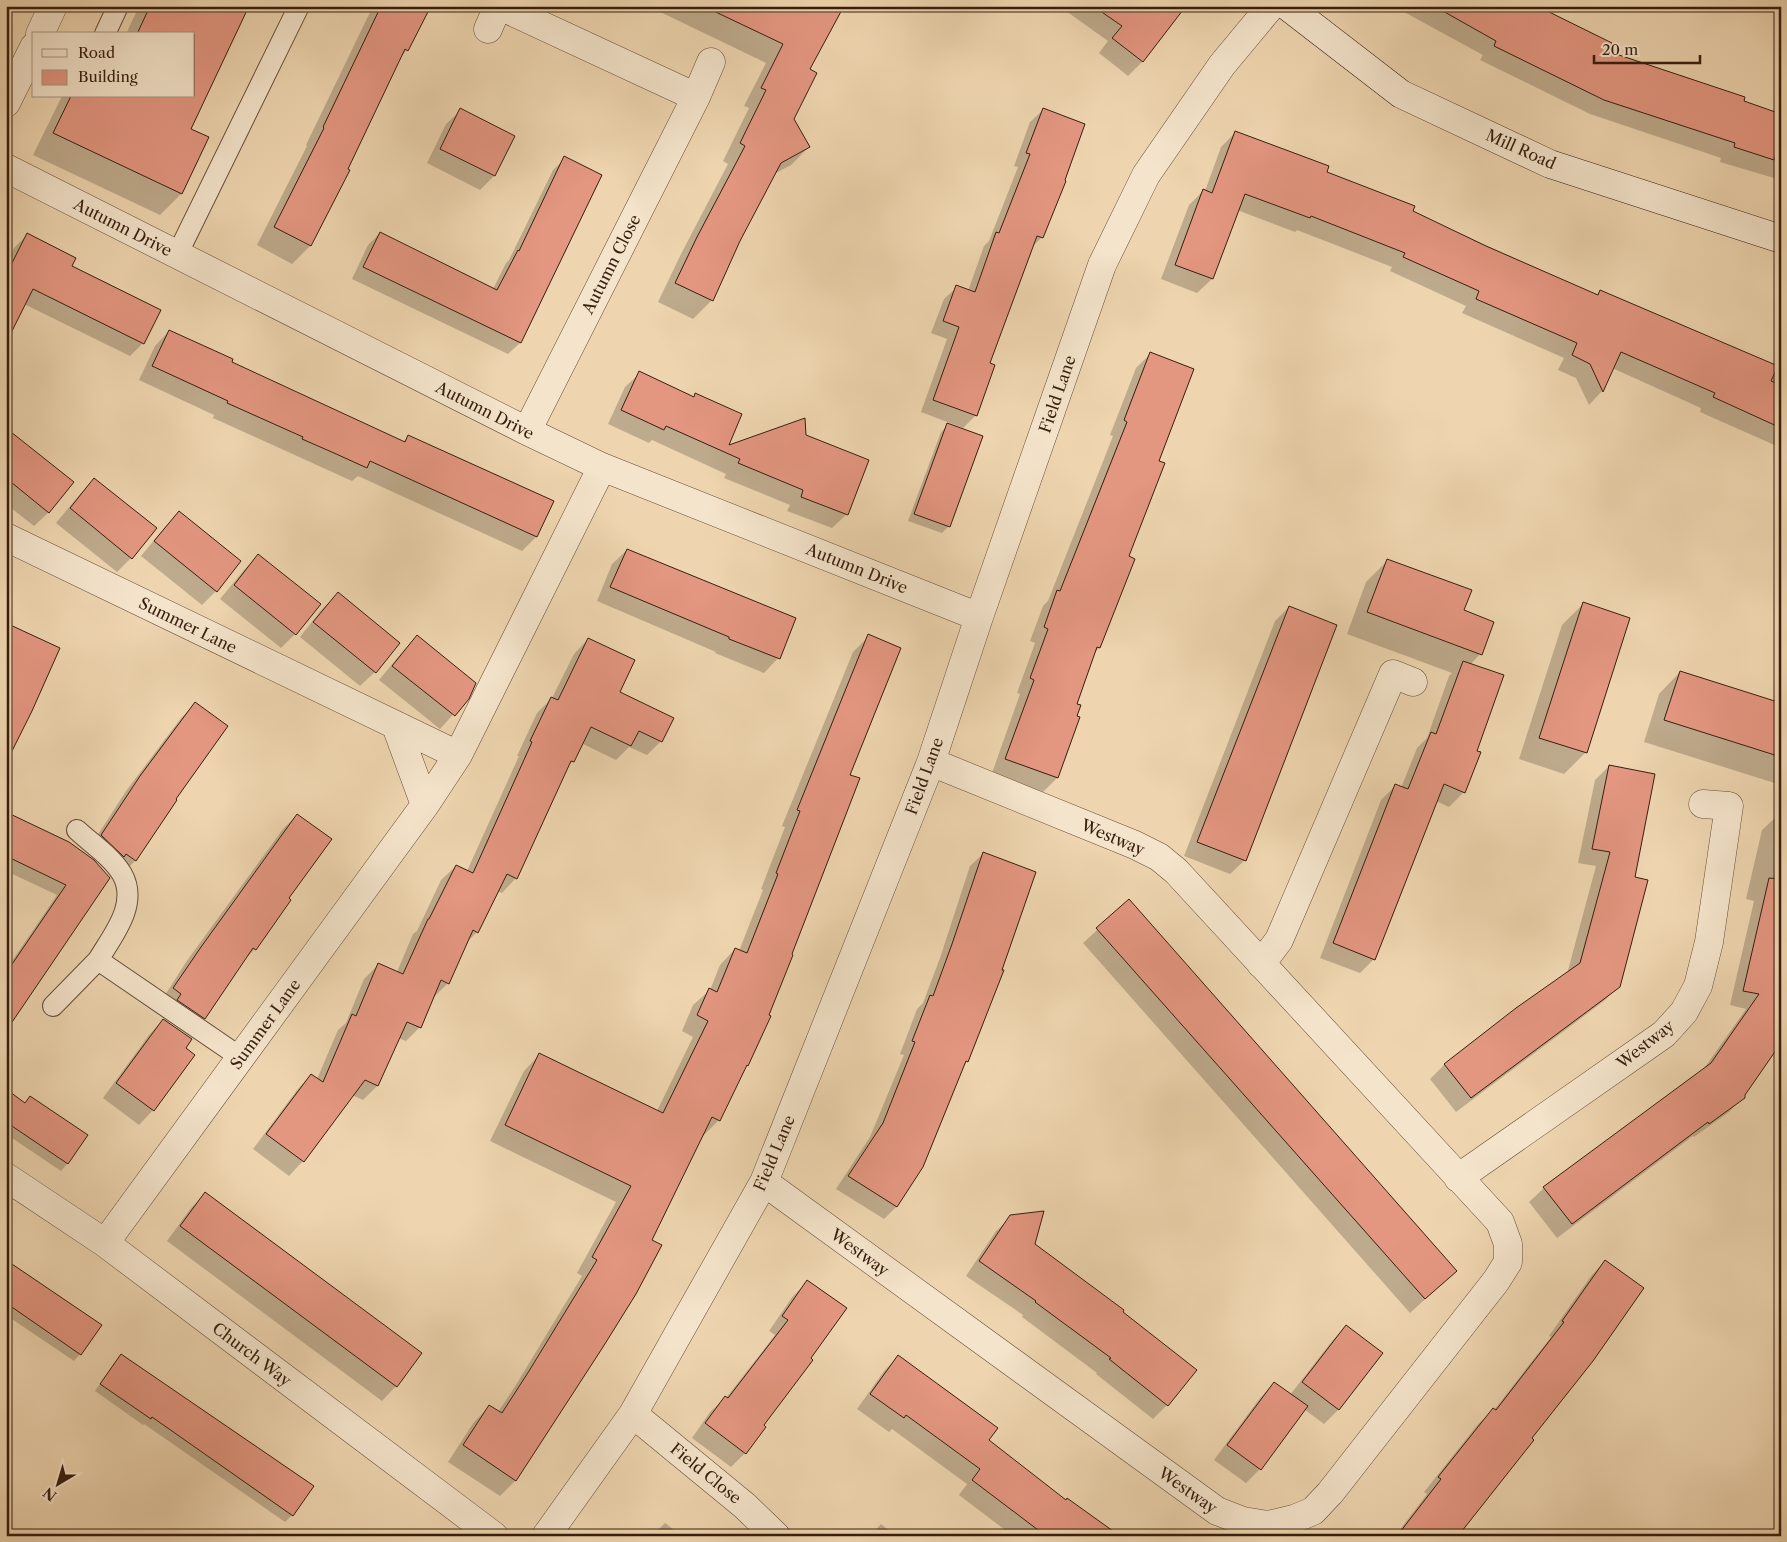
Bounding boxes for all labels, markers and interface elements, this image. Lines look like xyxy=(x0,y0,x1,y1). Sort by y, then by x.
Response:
legend xyxy=(32,32,195,98)
scale bar xyxy=(1594,32,1701,64)
text: 20 m xyxy=(1602,40,1638,59)
text: Road xyxy=(78,43,115,62)
text: Building xyxy=(78,67,138,86)
street label: Mill Road xyxy=(1483,125,1559,173)
street label: Autumn Drive xyxy=(70,193,176,260)
street label: Autumn Close xyxy=(577,211,645,318)
street label: Field Lane xyxy=(1034,352,1080,435)
street label: Autumn Drive xyxy=(432,376,538,443)
street label: Autumn Drive xyxy=(802,538,911,597)
street label: Summer Lane xyxy=(136,593,240,657)
street label: Field Lane xyxy=(901,735,947,817)
street label: Westway xyxy=(1077,814,1149,860)
street label: Summer Lane xyxy=(226,975,304,1073)
street label: Westway xyxy=(1611,1015,1679,1073)
street label: Field Lane xyxy=(749,1112,799,1194)
street label: Westway xyxy=(826,1224,894,1281)
street label: Church Way xyxy=(209,1318,296,1391)
street label: Field Close xyxy=(666,1438,746,1508)
north arrow xyxy=(32,1460,82,1510)
street label: Westway xyxy=(1154,1462,1222,1518)
text: N xyxy=(40,1483,60,1505)

